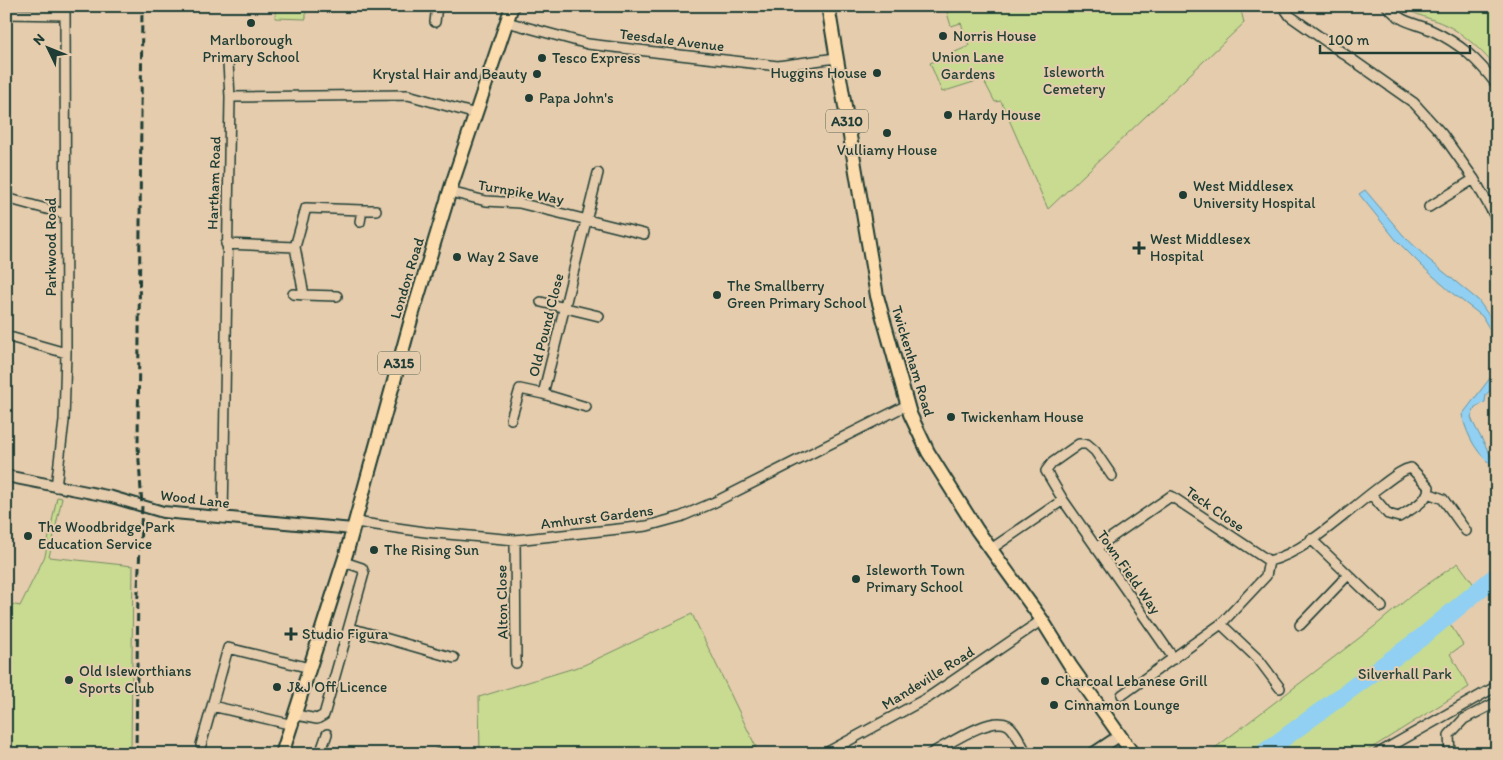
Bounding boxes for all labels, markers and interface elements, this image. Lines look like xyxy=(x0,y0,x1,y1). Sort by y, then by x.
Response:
marker: Marlborough Primary School xyxy=(245,17,257,29)
north arrow xyxy=(22,22,72,72)
scale bar xyxy=(1320,22,1470,54)
street label: Teesdale Avenue xyxy=(619,25,725,55)
place label: Norris House xyxy=(953,27,1036,45)
text: N xyxy=(29,30,48,49)
marker: Norris House xyxy=(937,30,949,42)
place label: Marlborough Primary School xyxy=(203,31,300,66)
text: 100 m xyxy=(1328,31,1370,49)
park label: Union Lane Gardens xyxy=(932,48,1004,83)
place label: Tesco Express xyxy=(552,49,641,67)
marker: Tesco Express xyxy=(536,52,548,64)
park label: Isleworth Cemetery xyxy=(1043,63,1105,98)
place label: Huggins House xyxy=(771,64,867,82)
place label: Krystal Hair and Beauty xyxy=(373,65,527,83)
marker: Huggins House xyxy=(871,67,883,79)
marker: Krystal Hair and Beauty xyxy=(531,68,543,80)
place label: Papa John's xyxy=(539,89,614,107)
marker: Papa John's xyxy=(523,92,535,104)
place label: Hardy House xyxy=(958,106,1041,124)
marker: Hardy House xyxy=(942,109,954,121)
road number: A310 xyxy=(826,110,868,132)
marker: Vulliamy House xyxy=(881,127,893,139)
street label: Hartham Road xyxy=(203,136,225,230)
place label: Vulliamy House xyxy=(837,141,937,159)
street label: Turnpike Way xyxy=(477,176,565,208)
place label: West Middlesex University Hospital xyxy=(1193,177,1316,212)
marker: West Middlesex University Hospital xyxy=(1177,189,1189,201)
street label: Parkwood Road xyxy=(42,198,60,296)
place label: West Middlesex Hospital xyxy=(1150,230,1251,265)
street label: London Road xyxy=(386,235,428,321)
marker: West Middlesex Hospital xyxy=(1132,241,1146,255)
place label: Way 2 Save xyxy=(467,248,539,266)
marker: Way 2 Save xyxy=(451,251,463,263)
street label: Old Pound Close xyxy=(524,271,568,379)
place label: The Smallberry Green Primary School xyxy=(727,277,867,312)
marker: The Smallberry Green Primary School xyxy=(711,289,723,301)
street label: Twickenham Road xyxy=(888,303,939,419)
road number: A315 xyxy=(378,352,420,374)
place label: Twickenham House xyxy=(961,408,1084,426)
marker: Twickenham House xyxy=(945,411,957,423)
street label: Teck Close xyxy=(1182,482,1248,536)
street label: Wood Lane xyxy=(159,486,231,512)
street label: Amhurst Gardens xyxy=(539,501,655,533)
place label: The Woodbridge Park Education Service xyxy=(38,518,175,553)
street label: Town Field Way xyxy=(1093,526,1165,618)
marker: The Woodbridge Park Education Service xyxy=(22,530,34,542)
place label: The Rising Sun xyxy=(384,541,479,559)
marker: The Rising Sun xyxy=(368,544,380,556)
place label: Isleworth Town Primary School xyxy=(866,561,965,596)
street label: Alton Close xyxy=(492,565,512,639)
marker: Isleworth Town Primary School xyxy=(850,573,862,585)
place label: Studio Figura xyxy=(302,625,389,643)
marker: Studio Figura xyxy=(284,627,298,641)
street label: Mandeville Road xyxy=(878,642,978,714)
place label: Old Isleworthians Sports Club xyxy=(79,662,192,697)
park label: Silverhall Park xyxy=(1358,665,1452,683)
place label: Charcoal Lebanese Grill xyxy=(1055,672,1208,690)
marker: Old Isleworthians Sports Club xyxy=(63,674,75,686)
marker: Charcoal Lebanese Grill xyxy=(1039,675,1051,687)
place label: J&J Off Licence xyxy=(287,678,387,696)
marker: J&J Off Licence xyxy=(271,681,283,693)
place label: Cinnamon Lounge xyxy=(1064,696,1180,714)
marker: Cinnamon Lounge xyxy=(1048,699,1060,711)

